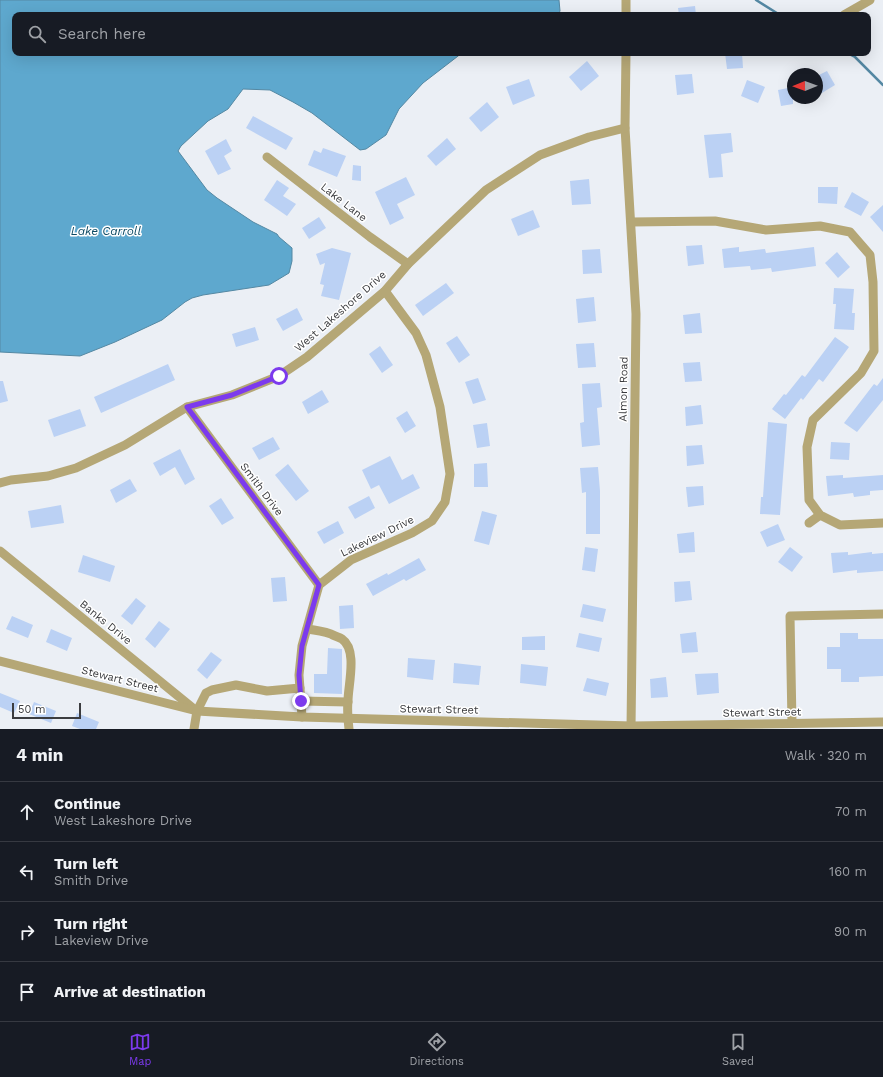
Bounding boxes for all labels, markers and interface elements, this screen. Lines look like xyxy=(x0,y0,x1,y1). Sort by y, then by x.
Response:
search box xyxy=(12,12,871,56)
icon: search xyxy=(26,23,48,45)
text: Search here xyxy=(58,25,146,43)
north arrow xyxy=(787,68,823,104)
street label: Lake Lane xyxy=(318,180,369,224)
water label: Lake Carroll xyxy=(71,224,142,238)
street label: West Lakeshore Drive xyxy=(292,268,389,355)
street label: Almon Road xyxy=(616,356,631,422)
route start xyxy=(270,367,288,385)
street label: Smith Drive xyxy=(237,460,286,518)
street label: Lakeview Drive xyxy=(338,513,416,560)
street label: Banks Drive xyxy=(77,597,134,647)
street label: Stewart Street xyxy=(80,664,160,695)
route end xyxy=(292,692,310,710)
scale bar xyxy=(12,701,81,720)
street label: Stewart Street xyxy=(399,702,479,717)
text: 50 m xyxy=(18,703,45,716)
street label: Stewart Street xyxy=(722,705,802,720)
text: 4 min xyxy=(16,745,63,765)
text: Walk · 320 m xyxy=(785,748,867,763)
text: Continue xyxy=(54,795,121,813)
icon: ahead xyxy=(16,801,38,823)
text: 70 m xyxy=(835,804,867,819)
text: West Lakeshore Drive xyxy=(54,813,192,828)
text: Turn left xyxy=(54,855,118,873)
icon: left xyxy=(16,861,38,883)
text: 160 m xyxy=(829,864,867,879)
text: Smith Drive xyxy=(54,873,128,888)
text: Turn right xyxy=(54,915,127,933)
icon: right xyxy=(16,921,38,943)
text: 90 m xyxy=(834,924,867,939)
text: Lakeview Drive xyxy=(54,933,149,948)
icon: arrive xyxy=(16,981,38,1003)
text: Arrive at destination xyxy=(54,983,206,1001)
tab: Map xyxy=(129,1031,151,1068)
tab: Directions xyxy=(410,1031,464,1068)
tab: Saved xyxy=(722,1031,754,1068)

